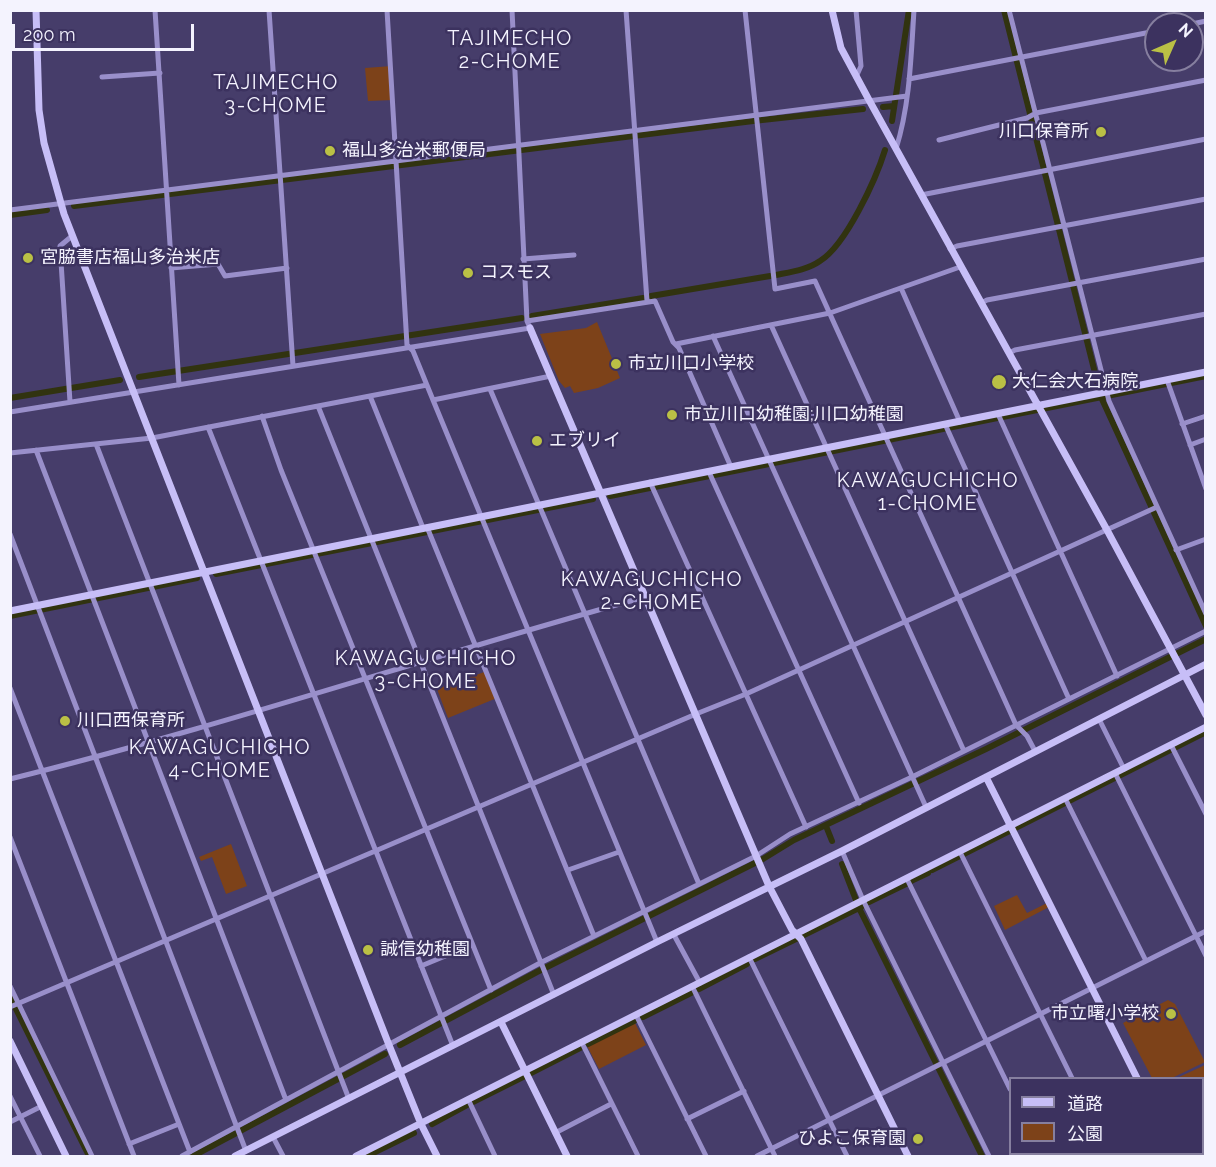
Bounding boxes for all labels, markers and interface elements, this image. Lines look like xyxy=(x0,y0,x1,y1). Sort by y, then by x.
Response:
scale bar xyxy=(15,12,196,50)
north arrow xyxy=(1144,12,1204,72)
text: N xyxy=(1175,19,1197,41)
text: 200 m xyxy=(23,24,76,45)
district label: TAJIMECHO 2-CHOME xyxy=(447,27,573,74)
district label: TAJIMECHO 3-CHOME xyxy=(213,71,339,118)
place label: 川口保育所 xyxy=(999,121,1089,143)
marker: 川口保育所 xyxy=(1094,125,1108,139)
place label: 福山多治米郵便局 xyxy=(342,140,486,162)
marker: 福山多治米郵便局 xyxy=(323,144,337,158)
place label: 宮脇書店福山多治米店 xyxy=(40,247,220,269)
marker: 宮脇書店福山多治米店 xyxy=(21,251,35,265)
place label: コスモス xyxy=(480,262,552,284)
marker: コスモス xyxy=(461,266,475,280)
place label: 市立川口小学校 xyxy=(628,353,754,375)
marker: 市立川口小学校 xyxy=(609,357,623,371)
place label: 大仁会大石病院 xyxy=(1012,371,1138,393)
marker: 大仁会大石病院 xyxy=(990,373,1008,391)
place label: 市立川口幼稚園;川口幼稚園 xyxy=(684,404,904,426)
marker: 市立川口幼稚園;川口幼稚園 xyxy=(665,408,679,422)
place label: エブリイ xyxy=(549,430,621,452)
marker: エブリイ xyxy=(530,434,544,448)
district label: KAWAGUCHICHO 1-CHOME xyxy=(837,469,1019,516)
district label: KAWAGUCHICHO 2-CHOME xyxy=(561,568,743,615)
district label: KAWAGUCHICHO 3-CHOME xyxy=(335,647,517,694)
place label: 川口西保育所 xyxy=(77,710,185,732)
marker: 川口西保育所 xyxy=(58,714,72,728)
district label: KAWAGUCHICHO 4-CHOME xyxy=(129,736,311,783)
place label: 誠信幼稚園 xyxy=(380,939,470,961)
marker: 誠信幼稚園 xyxy=(361,943,375,957)
place label: 市立曙小学校 xyxy=(1051,1003,1159,1025)
marker: 市立曙小学校 xyxy=(1164,1007,1178,1021)
legend xyxy=(1009,1077,1204,1155)
text: 道路 xyxy=(1067,1093,1103,1114)
text: 公園 xyxy=(1067,1123,1103,1144)
place label: ひよこ保育園 xyxy=(798,1128,906,1150)
marker: ひよこ保育園 xyxy=(911,1132,925,1146)

